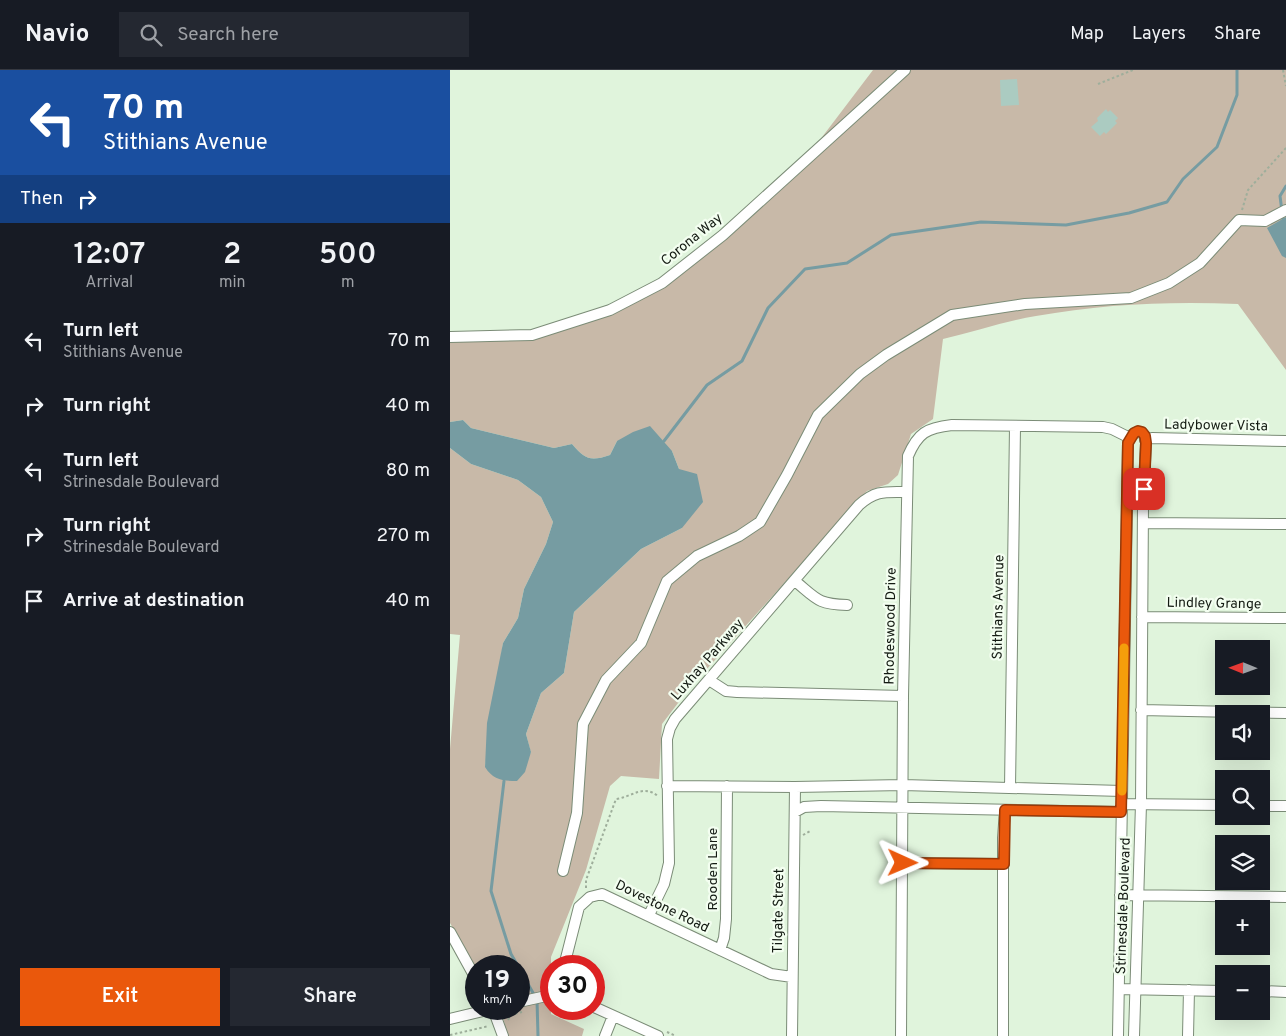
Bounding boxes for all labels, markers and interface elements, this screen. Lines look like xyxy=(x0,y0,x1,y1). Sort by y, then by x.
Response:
search box xyxy=(119,12,469,57)
text: Navio xyxy=(25,20,89,50)
icon: search xyxy=(137,21,165,49)
text: Search here xyxy=(177,23,279,47)
text: Map xyxy=(1070,23,1104,46)
text: Layers xyxy=(1132,23,1186,46)
text: Share xyxy=(1214,23,1261,46)
text: 70 m xyxy=(103,87,184,131)
icon: left xyxy=(20,90,85,155)
text: Stithians Avenue xyxy=(103,130,268,157)
icon: right xyxy=(73,185,101,213)
text: Then xyxy=(20,187,63,211)
street label: Corona Way xyxy=(658,210,726,270)
text: 12:07 xyxy=(73,237,145,274)
text: 2 xyxy=(223,237,241,274)
text: 500 xyxy=(319,237,377,274)
text: Arrival xyxy=(86,273,133,293)
text: min xyxy=(219,273,246,293)
text: m xyxy=(341,273,355,293)
text: Turn left xyxy=(63,319,139,343)
icon: left xyxy=(20,327,48,355)
text: 70 m xyxy=(388,329,430,353)
text: Stithians Avenue xyxy=(63,343,183,363)
icon: right xyxy=(20,392,48,420)
text: Turn right xyxy=(63,394,151,418)
text: 40 m xyxy=(385,394,430,418)
street label: Ladybower Vista xyxy=(1164,417,1268,435)
text: Turn left xyxy=(63,449,139,473)
icon: left xyxy=(20,457,48,485)
text: 80 m xyxy=(386,459,430,483)
pin xyxy=(1123,468,1165,510)
text: Strinesdale Boulevard xyxy=(63,473,219,493)
icon: arrive xyxy=(1130,475,1158,503)
text: Turn right xyxy=(63,514,151,538)
icon: right xyxy=(20,522,48,550)
text: 270 m xyxy=(376,524,430,548)
text: Strinesdale Boulevard xyxy=(63,538,219,558)
street label: Stithians Avenue xyxy=(990,554,1008,660)
street label: Rhodeswood Drive xyxy=(881,567,901,685)
icon: arrive xyxy=(20,587,48,615)
text: Arrive at destination xyxy=(63,589,244,613)
text: 40 m xyxy=(385,589,430,613)
street label: Lindley Grange xyxy=(1166,595,1262,613)
street label: Luxhay Parkway xyxy=(668,616,748,704)
north arrow xyxy=(1215,640,1270,695)
map controls xyxy=(1215,640,1270,1020)
button: sound xyxy=(1215,705,1270,760)
button: search xyxy=(1215,770,1270,825)
street label: Rooden Lane xyxy=(705,828,722,910)
button: layers xyxy=(1215,835,1270,890)
position arrow xyxy=(876,836,928,888)
street label: Strinesdale Boulevard xyxy=(1113,837,1135,975)
street label: Tilgate Street xyxy=(770,868,788,954)
street label: Dovestone Road xyxy=(612,877,712,937)
button: + xyxy=(1215,900,1270,955)
speed limit sign: 30 xyxy=(540,955,605,1020)
text: 19 xyxy=(485,965,510,997)
button: − xyxy=(1215,965,1270,1020)
button: Exit xyxy=(20,968,220,1026)
button: Share xyxy=(230,968,430,1026)
text: km/h xyxy=(483,992,512,1008)

